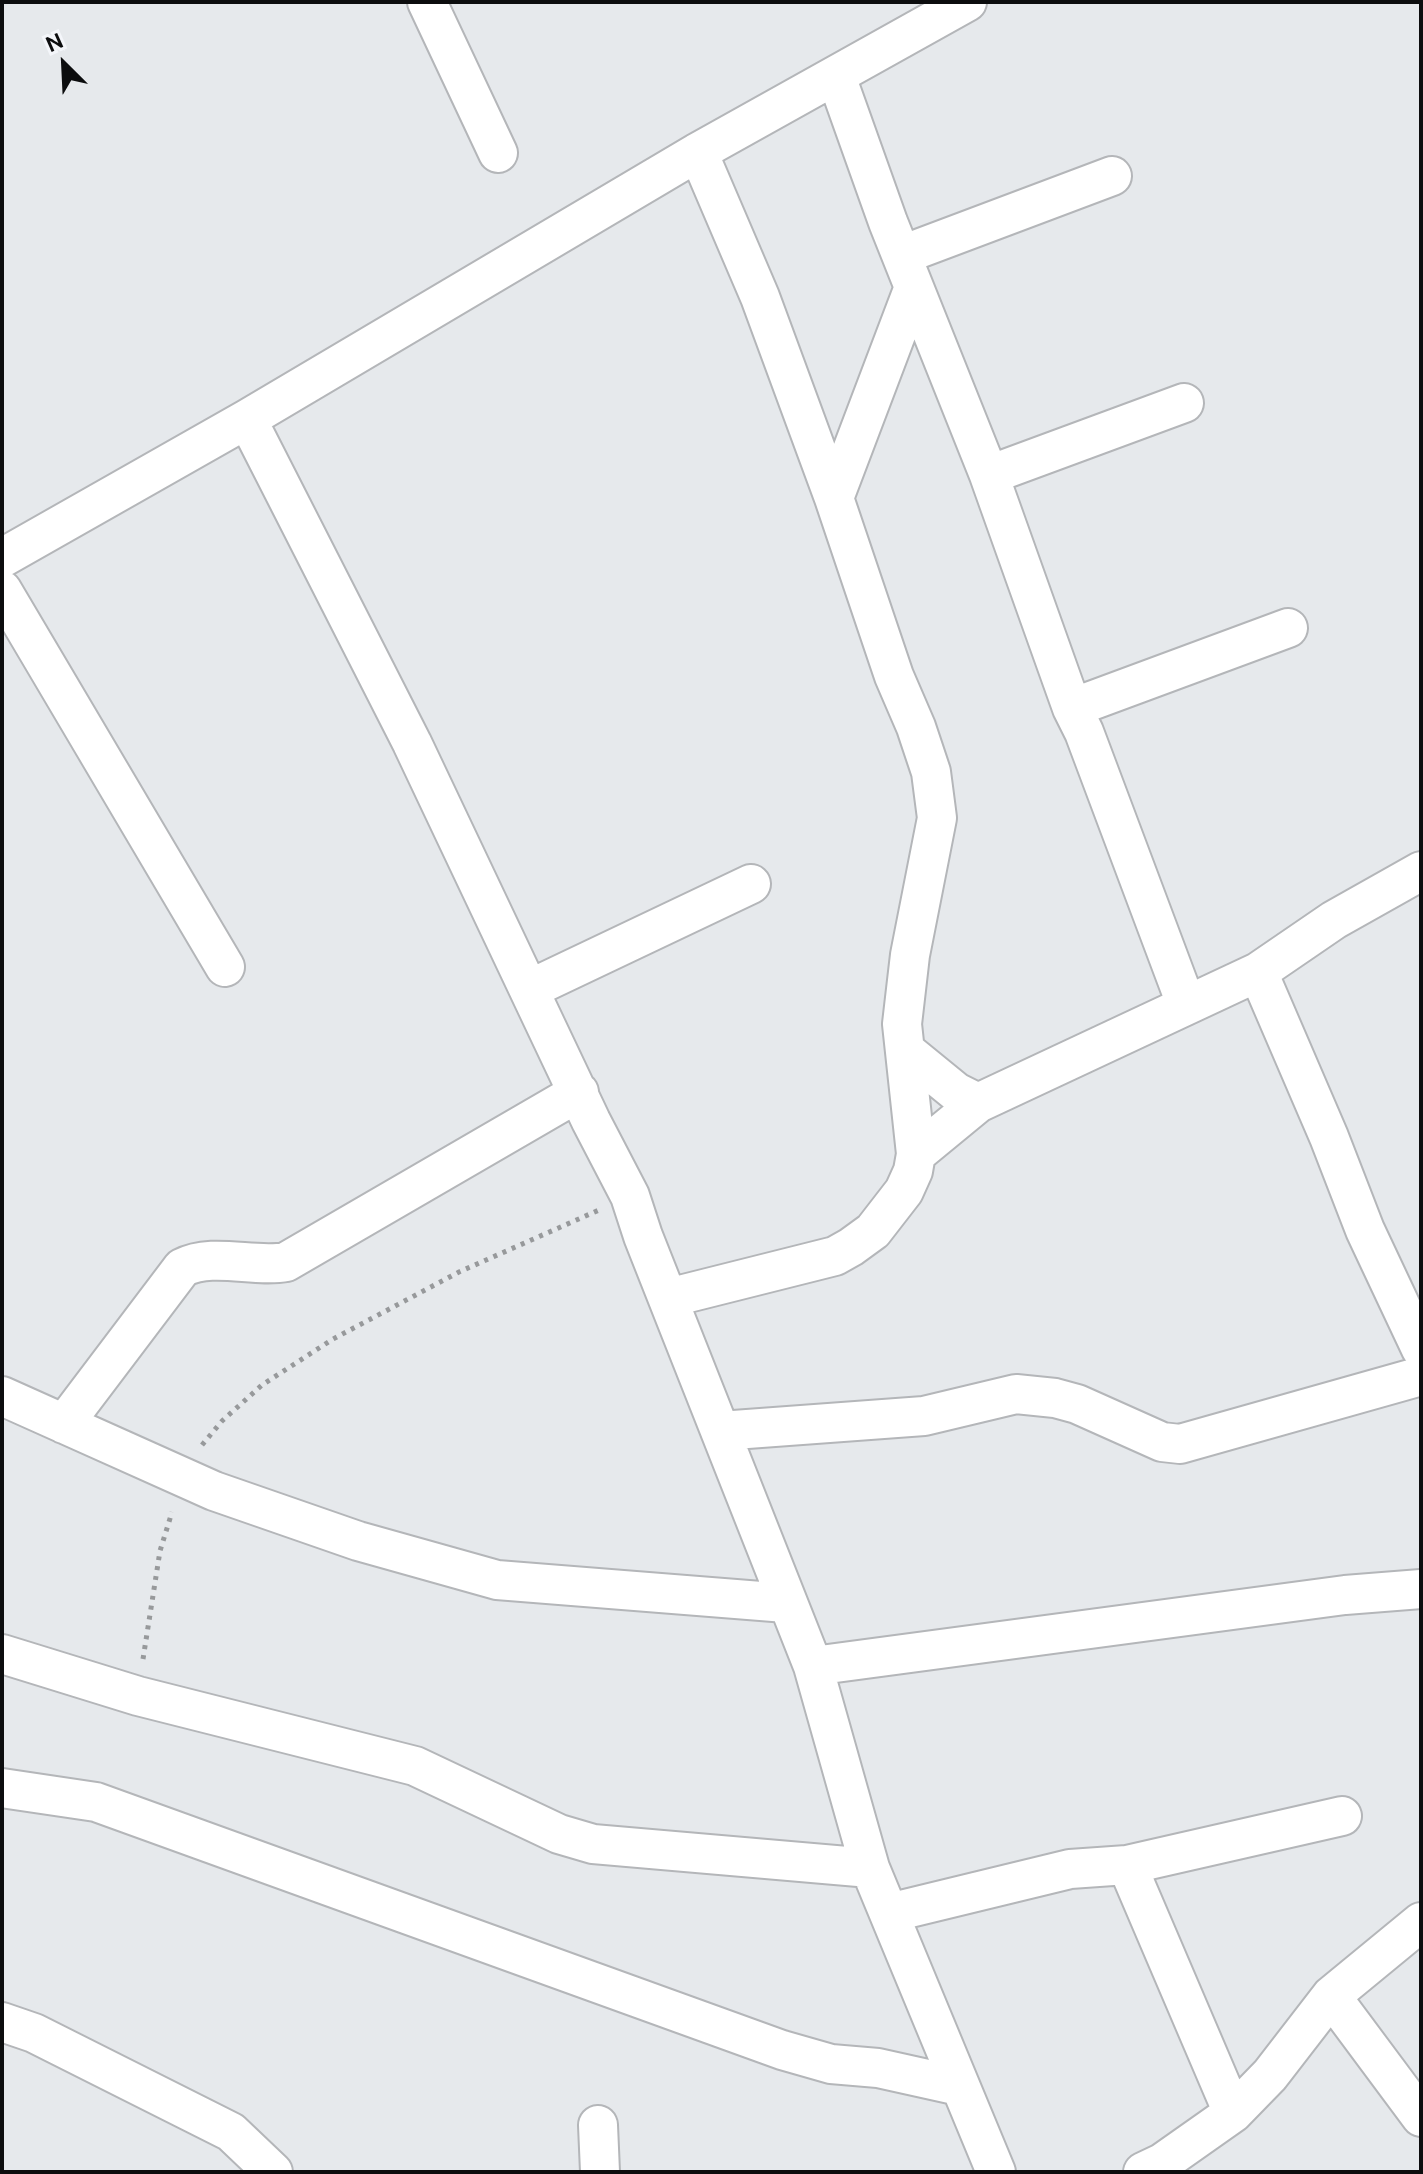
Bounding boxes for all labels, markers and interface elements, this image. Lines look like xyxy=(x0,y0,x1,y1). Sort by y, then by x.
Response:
north arrow xyxy=(24,24,104,104)
text: N xyxy=(41,27,67,56)

